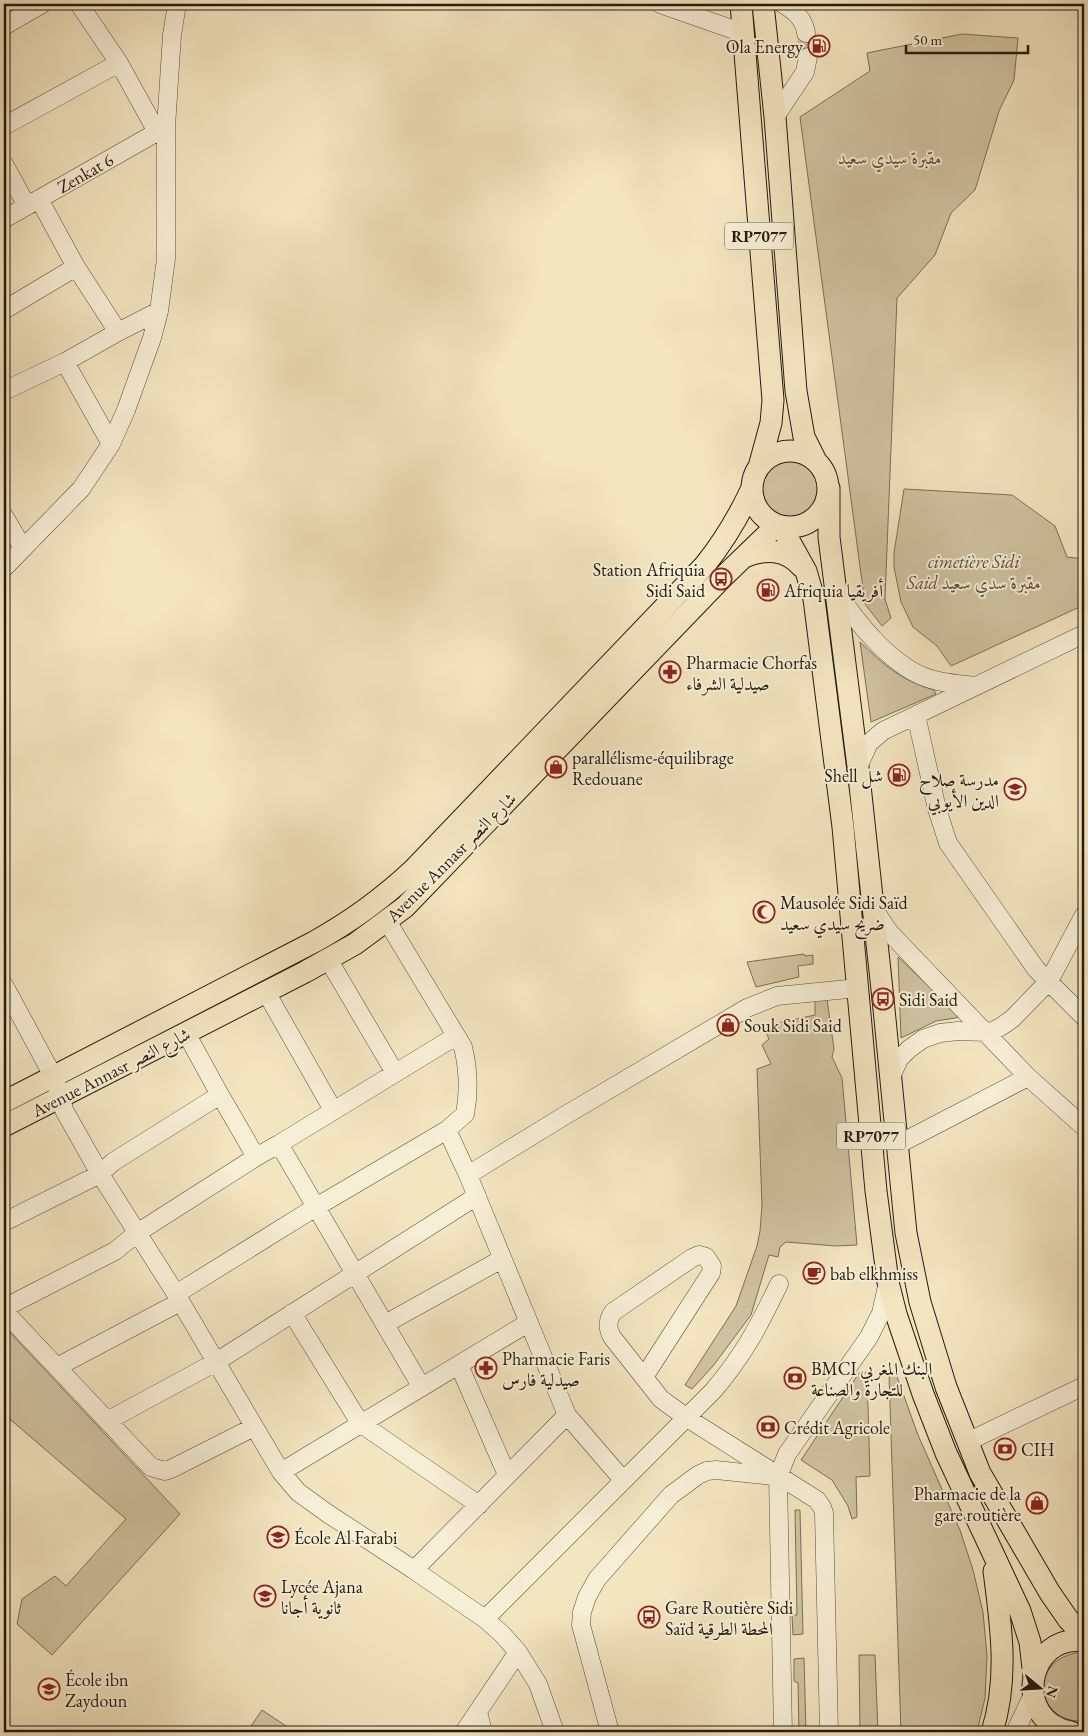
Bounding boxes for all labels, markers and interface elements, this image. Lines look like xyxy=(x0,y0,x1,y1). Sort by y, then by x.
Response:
scale bar xyxy=(906,22,1028,54)
text: 50 m xyxy=(913,30,942,49)
fuel station icon: Ola Energy xyxy=(807,34,831,58)
place label: Ola Energy xyxy=(726,35,803,58)
park label: مقبرة سيدي سعيد xyxy=(838,146,942,173)
street label: Zenkat 6 xyxy=(53,148,117,198)
road number: RP7077 xyxy=(725,222,793,250)
park label: cimetière Sidi Said مقبرة سدي سعيد xyxy=(906,550,1041,598)
place label: Station Afriquia Sidi Said xyxy=(593,558,706,602)
bus stop icon: Station Afriquia Sidi Said xyxy=(709,567,733,591)
fuel station icon: Afriquia أفريقيا xyxy=(756,578,780,602)
place label: Afriquia أفريقيا xyxy=(783,578,884,603)
place label: Pharmacie Chorfas صيدلية الشرفاء xyxy=(686,651,817,696)
pharmacy icon: Pharmacie Chorfas صيدلية الشرفاء xyxy=(658,660,682,684)
place label: parallélisme-équilibrage Redouane xyxy=(572,746,734,790)
shop icon: parallélisme-équilibrage Redouane xyxy=(544,755,568,779)
fuel station icon: Shell شل xyxy=(887,763,911,787)
place label: Shell شل xyxy=(824,764,883,789)
place label: مدرسة صلاح الدين الأيوبي xyxy=(919,768,999,816)
school or university icon: مدرسة صلاح الدين الأيوبي xyxy=(1003,777,1027,801)
street label: Avenue Annasr شارع النصر xyxy=(380,787,524,930)
place label: Mausolée Sidi Saïd ضريح سيدي سعيد xyxy=(780,891,909,940)
mosque icon: Mausolée Sidi Saïd ضريح سيدي سعيد xyxy=(752,900,776,924)
bus stop icon: Sidi Said xyxy=(871,987,895,1011)
place label: Sidi Said xyxy=(899,988,959,1011)
shop icon: Souk Sidi Said xyxy=(716,1013,740,1037)
place label: Souk Sidi Said xyxy=(744,1014,843,1037)
street label: Avenue Annasr شارع النصر xyxy=(27,1022,196,1126)
road number: RP7077 xyxy=(837,1122,905,1150)
cafe icon: bab elkhmiss xyxy=(802,1261,826,1285)
place label: bab elkhmiss xyxy=(830,1262,918,1285)
place label: Pharmacie Faris صيدلية فارس xyxy=(502,1347,610,1391)
pharmacy icon: Pharmacie Faris صيدلية فارس xyxy=(474,1356,498,1380)
place label: BMCI البنك المغربي للتجارة والصناعة xyxy=(811,1357,932,1401)
bank icon: BMCI البنك المغربي للتجارة والصناعة xyxy=(783,1366,807,1390)
bank icon: Crédit Agricole xyxy=(756,1415,780,1439)
place label: Crédit Agricole xyxy=(784,1416,890,1439)
bank icon: CIH xyxy=(993,1437,1017,1461)
place label: CIH xyxy=(1021,1438,1054,1461)
place label: Pharmacie de la gare routière xyxy=(914,1482,1022,1526)
shop icon: Pharmacie de la gare routière xyxy=(1025,1491,1049,1515)
school or university icon: École Al Farabi xyxy=(266,1525,290,1549)
place label: École Al Farabi xyxy=(294,1526,398,1549)
place label: Lycée Ajana ثانوية أجانا xyxy=(281,1575,364,1619)
school or university icon: Lycée Ajana ثانوية أجانا xyxy=(253,1584,277,1608)
place label: Gare Routière Sidi Saïd المحطة الطرقية xyxy=(665,1596,794,1641)
bus stop icon: Gare Routière Sidi Saïd المحطة الطرقية xyxy=(637,1605,661,1629)
north arrow xyxy=(1016,1664,1066,1714)
place label: École ibn Zaydoun xyxy=(65,1668,129,1712)
school or university icon: École ibn Zaydoun xyxy=(37,1677,61,1701)
text: N xyxy=(1042,1684,1063,1701)

